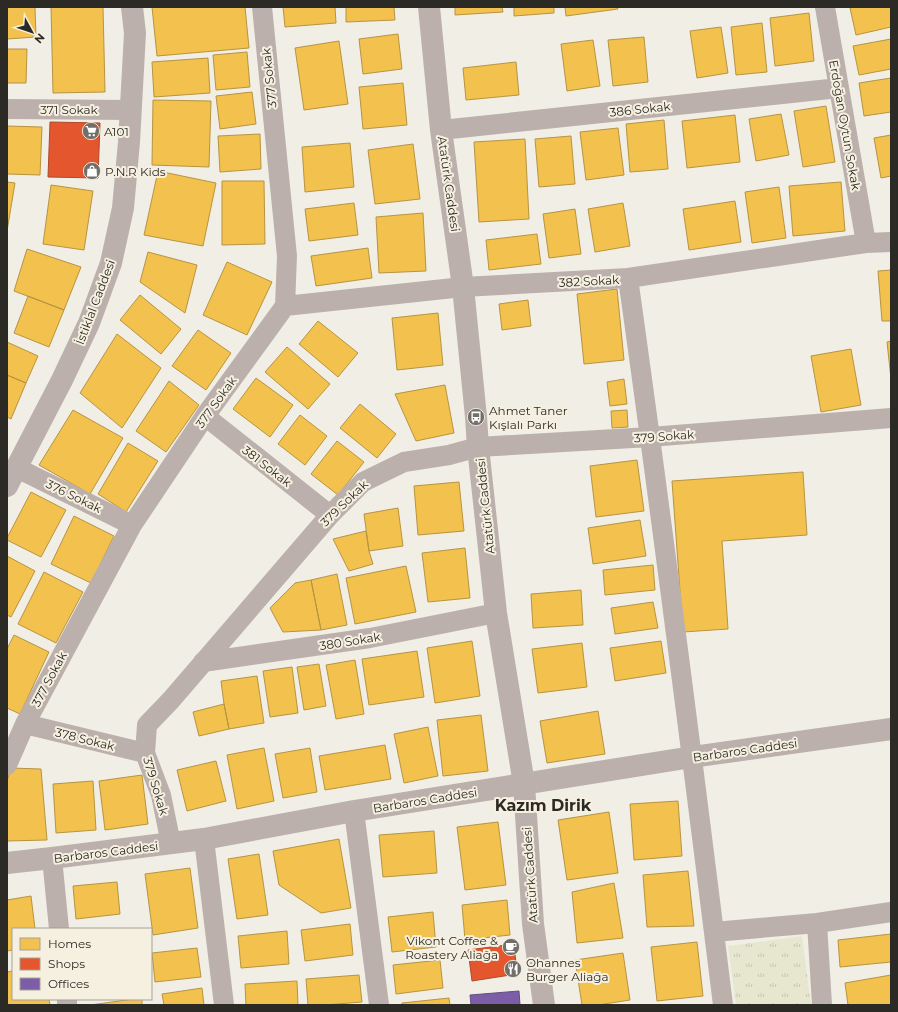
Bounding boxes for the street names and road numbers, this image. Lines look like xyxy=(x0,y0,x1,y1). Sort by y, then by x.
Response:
street label: 377 Sokak xyxy=(258,47,280,109)
street label: Erdoğan Oytun Sokak xyxy=(826,59,864,192)
street label: 386 Sokak xyxy=(609,98,672,120)
street label: 371 Sokak xyxy=(40,102,99,117)
street label: Atatürk Caddesi xyxy=(435,135,463,233)
street label: İstiklal Caddesi xyxy=(72,258,118,346)
street label: 382 Sokak xyxy=(558,272,620,290)
street label: 377 Sokak xyxy=(192,373,240,431)
street label: 379 Sokak xyxy=(633,426,695,446)
street label: 381 Sokak xyxy=(239,442,295,490)
street label: Atatürk Caddesi xyxy=(473,457,497,555)
street label: 376 Sokak xyxy=(44,476,105,516)
street label: 379 Sokak xyxy=(317,476,372,529)
street label: 380 Sokak xyxy=(318,629,382,653)
street label: 377 Sokak xyxy=(28,648,70,709)
street label: 378 Sokak xyxy=(54,724,117,754)
street label: Barbaros Caddesi xyxy=(692,735,798,765)
street label: 379 Sokak xyxy=(140,755,172,818)
street label: Barbaros Caddesi xyxy=(372,784,478,816)
street label: Atatürk Caddesi xyxy=(519,826,541,924)
street label: Barbaros Caddesi xyxy=(53,838,159,866)

